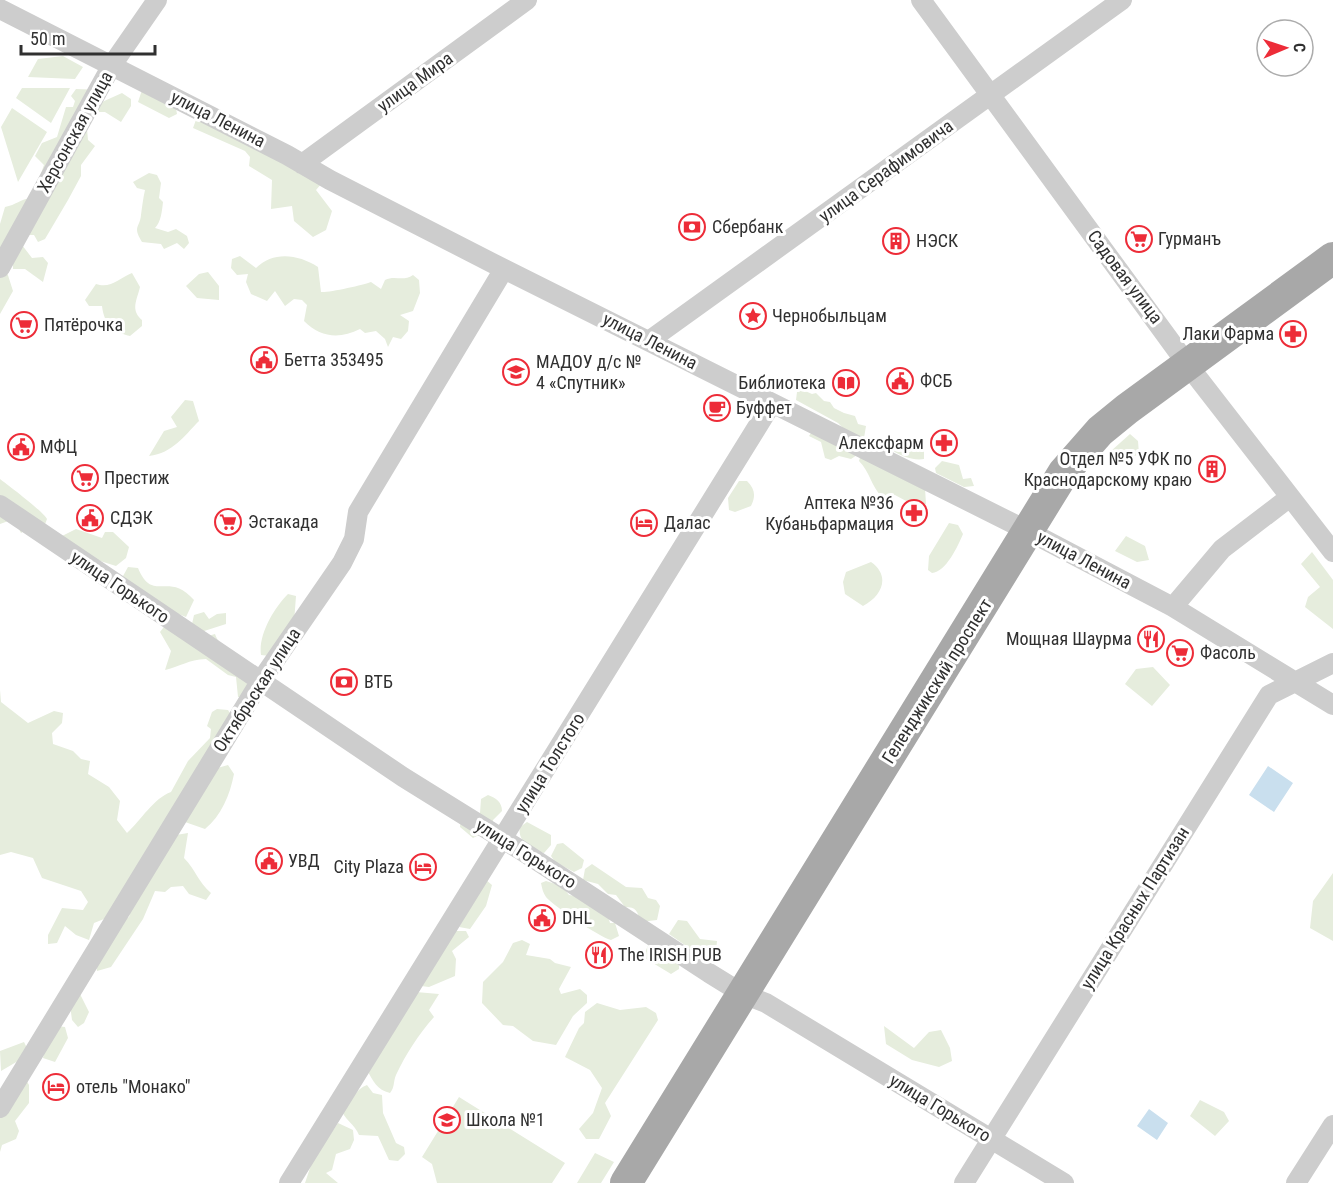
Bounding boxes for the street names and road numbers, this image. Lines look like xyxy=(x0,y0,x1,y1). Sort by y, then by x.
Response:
street label: улица Мира xyxy=(373,47,456,116)
street label: Херсонская улица xyxy=(33,67,117,196)
street label: улица Ленина xyxy=(167,86,269,151)
street label: улица Серафимовича xyxy=(815,115,957,226)
street label: Садовая улица xyxy=(1083,226,1167,328)
street label: улица Ленина xyxy=(599,308,701,373)
street label: улица Ленина xyxy=(1034,526,1135,593)
street label: улица Горького xyxy=(67,546,174,627)
street label: Геленджикский проспект xyxy=(877,594,996,767)
street label: Октябрьская улица xyxy=(209,624,305,756)
street label: улица Толстого xyxy=(510,709,589,817)
street label: улица Горького xyxy=(472,814,580,893)
street label: улица Красных Партизан xyxy=(1076,823,1193,993)
street label: улица Горького xyxy=(886,1069,995,1146)

